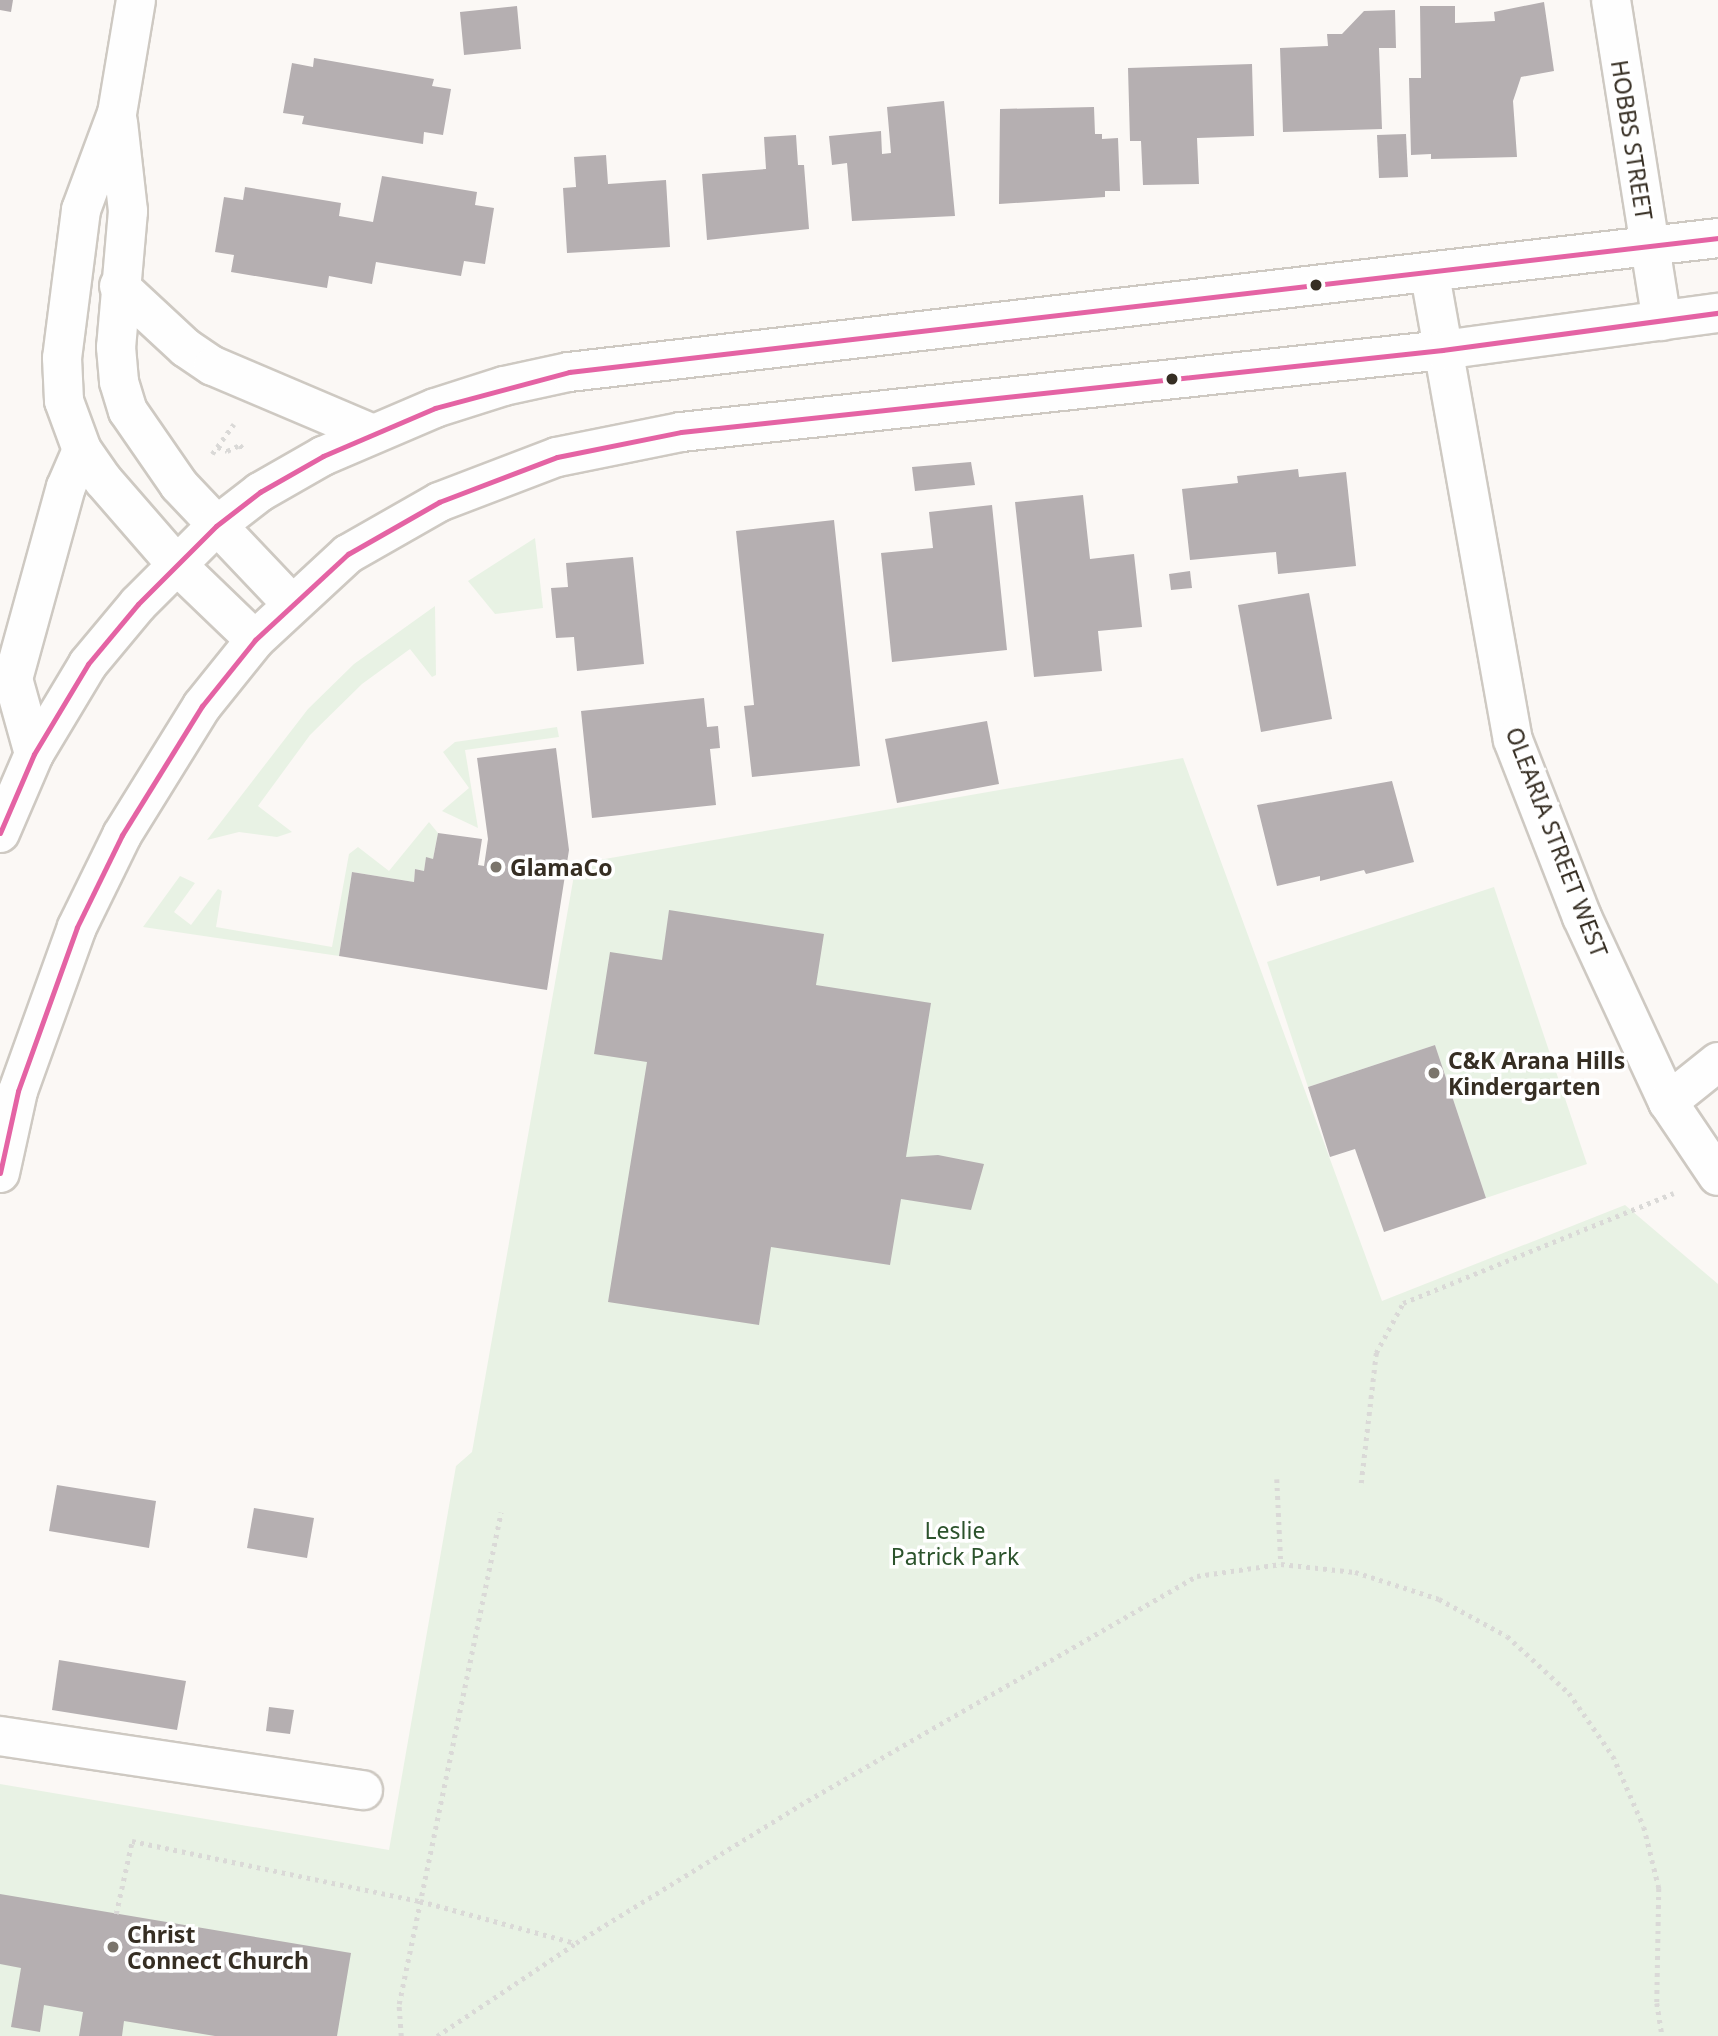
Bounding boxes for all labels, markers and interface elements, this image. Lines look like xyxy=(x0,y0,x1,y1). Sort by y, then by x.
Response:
street label: HOBBS STREET xyxy=(1606,58,1658,222)
unlabelled marker xyxy=(1309,278,1323,292)
unlabelled marker xyxy=(1165,372,1179,386)
street label: OLEARIA STREET WEST xyxy=(1500,723,1614,961)
place label: GlamaCo xyxy=(510,853,613,881)
marker: GlamaCo xyxy=(488,859,504,875)
place label: C&K Arana Hills Kindergarten xyxy=(1448,1046,1625,1100)
marker: C&K Arana Hills Kindergarten xyxy=(1426,1065,1442,1081)
park label: Leslie Patrick Park xyxy=(891,1516,1019,1570)
place label: Christ Connect Church xyxy=(127,1920,309,1974)
marker: Christ Connect Church xyxy=(105,1939,121,1955)

